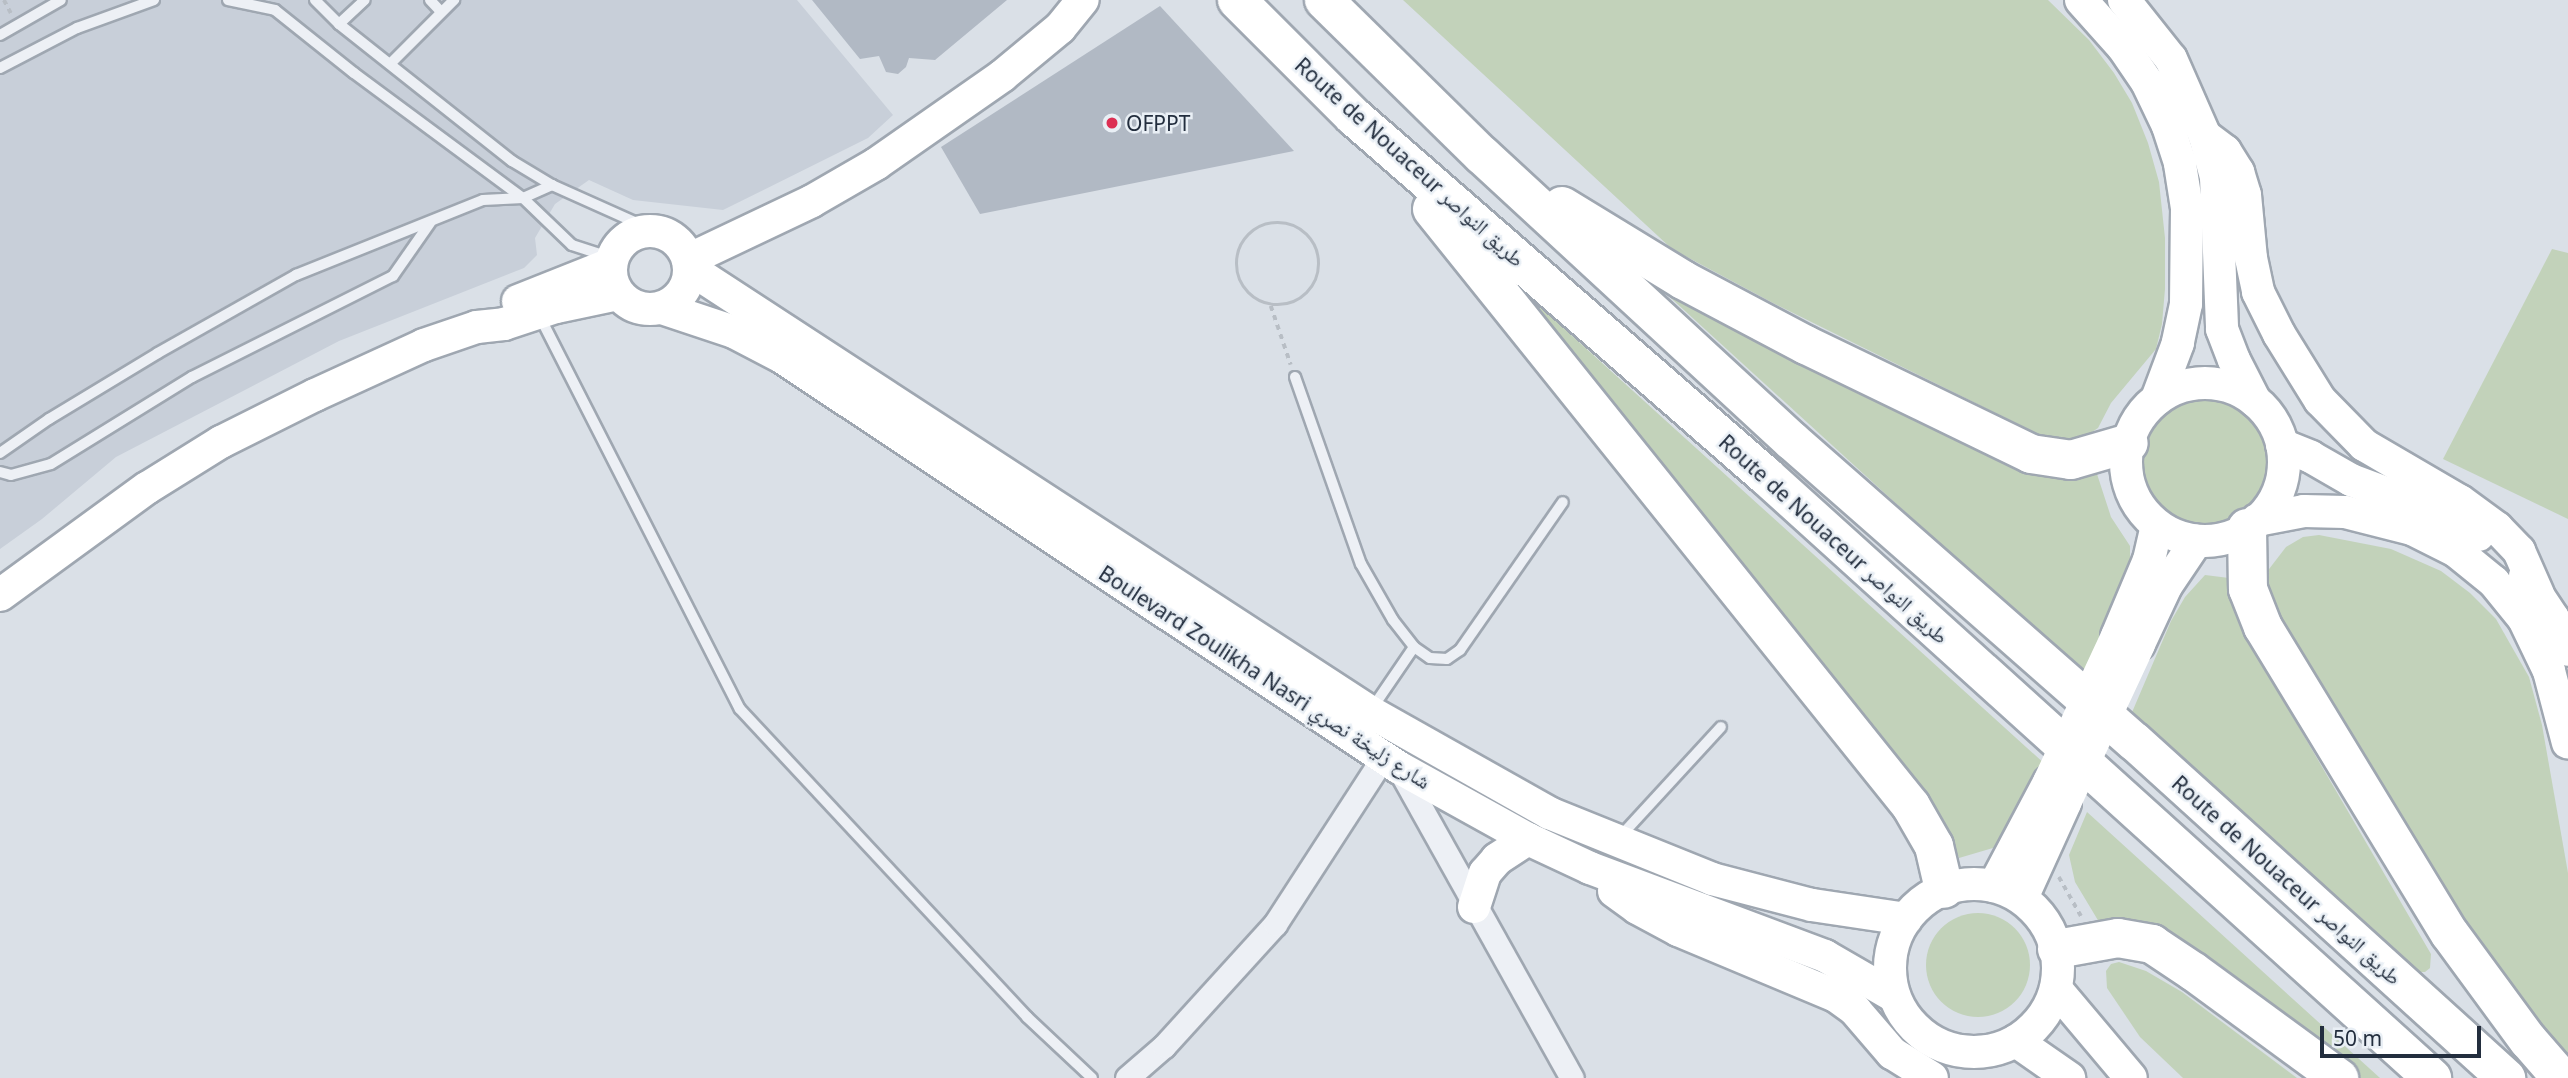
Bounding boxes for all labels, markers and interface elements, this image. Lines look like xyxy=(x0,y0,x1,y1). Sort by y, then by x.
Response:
street label: Route de Nouaceur طريق النواصر xyxy=(1290,52,1530,272)
place label: OFPPT xyxy=(1126,110,1190,136)
marker: OFPPT xyxy=(1104,115,1120,131)
street label: Route de Nouaceur طريق النواصر xyxy=(1714,429,1954,649)
street label: Boulevard Zoulikha Nasri شارع زليخة نصري xyxy=(1094,560,1436,794)
street label: Route de Nouaceur طريق النواصر xyxy=(2167,770,2407,990)
scale bar xyxy=(2323,1012,2484,1056)
text: 50 m xyxy=(2333,1024,2382,1052)

